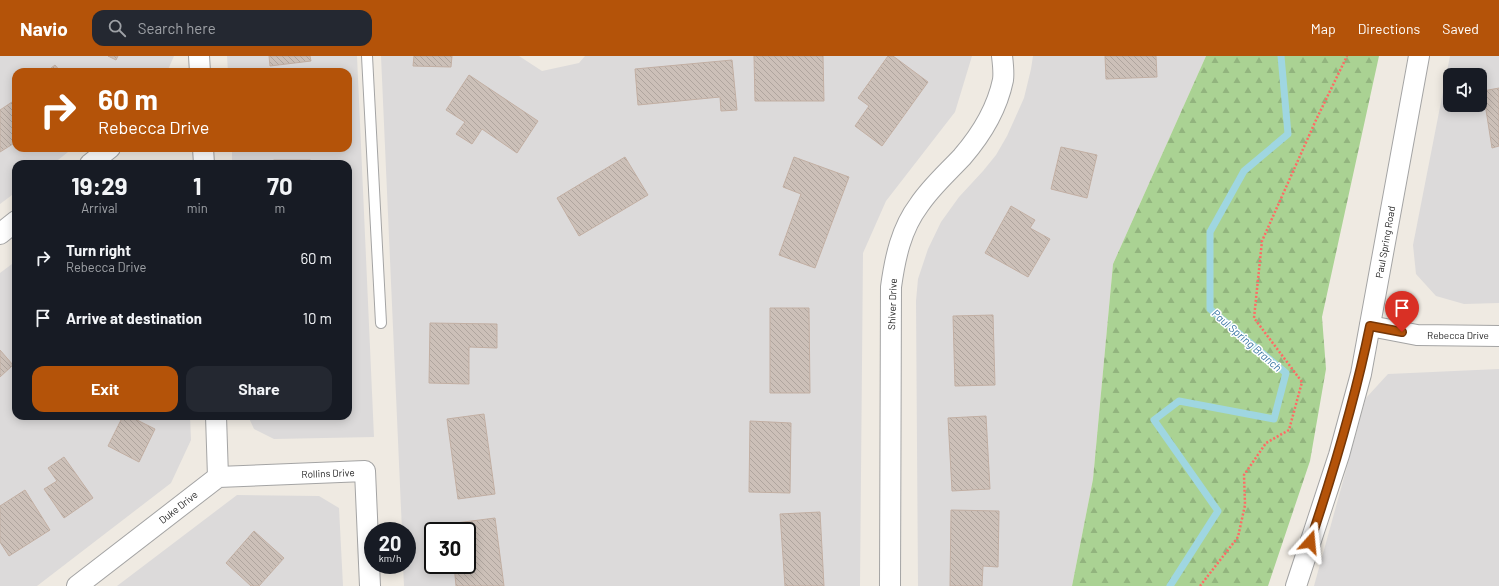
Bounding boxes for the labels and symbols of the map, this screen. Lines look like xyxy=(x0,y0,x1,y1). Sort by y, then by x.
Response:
street label: Paul Spring Road xyxy=(1373,205,1397,279)
street label: Shiver Drive xyxy=(885,278,899,330)
pin xyxy=(1385,291,1419,332)
water label: Paul Spring Branch xyxy=(1210,306,1285,374)
street label: Rebecca Drive xyxy=(1427,329,1489,341)
street label: Rollins Drive xyxy=(301,466,355,480)
street label: Duke Drive xyxy=(156,488,200,526)
position arrow xyxy=(1289,521,1331,563)
speed limit sign: 30 xyxy=(424,522,476,574)

